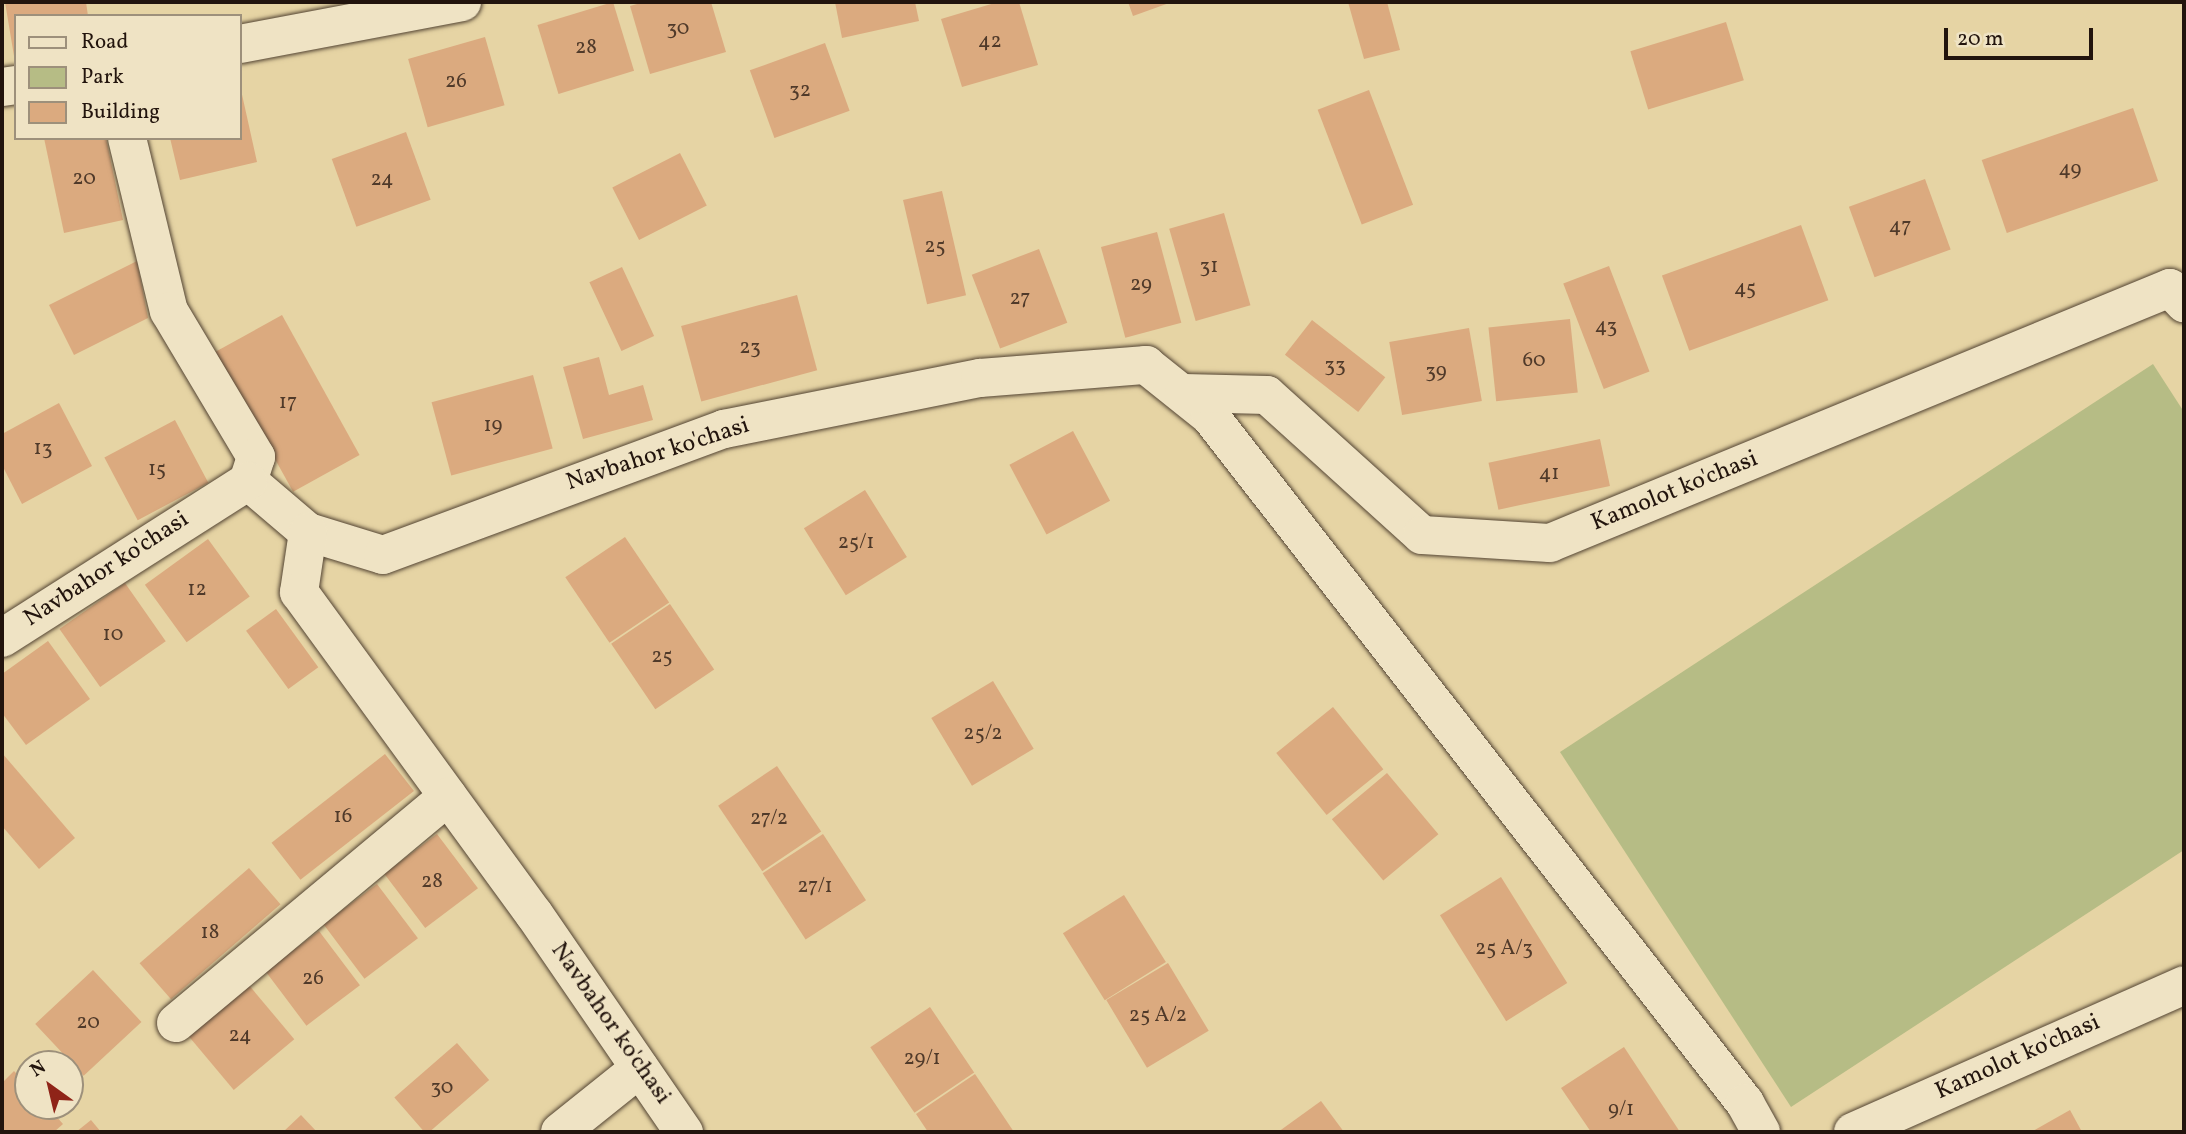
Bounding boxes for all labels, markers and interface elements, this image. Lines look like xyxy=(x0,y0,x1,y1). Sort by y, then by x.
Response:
legend xyxy=(14,14,242,140)
scale bar xyxy=(1948,14,2097,58)
house number: 30 xyxy=(667,16,689,42)
text: 20 m xyxy=(1957,25,2003,54)
text: Road xyxy=(81,28,128,57)
house number: 42 xyxy=(978,29,1002,55)
house number: 28 xyxy=(575,35,597,61)
text: Park xyxy=(81,63,124,92)
house number: 26 xyxy=(445,69,467,95)
house number: 32 xyxy=(789,78,811,104)
text: Building xyxy=(81,98,160,127)
house number: 49 xyxy=(2059,157,2081,183)
house number: 20 xyxy=(72,166,96,192)
house number: 24 xyxy=(370,167,394,193)
house number: 47 xyxy=(1889,214,1911,240)
house number: 25 xyxy=(924,234,946,260)
house number: 31 xyxy=(1200,254,1218,280)
house number: 29 xyxy=(1130,272,1152,298)
house number: 45 xyxy=(1734,276,1756,302)
house number: 27 xyxy=(1010,286,1030,312)
house number: 43 xyxy=(1595,314,1617,340)
house number: 23 xyxy=(739,335,761,361)
house number: 60 xyxy=(1522,348,1546,374)
house number: 33 xyxy=(1324,353,1346,379)
house number: 39 xyxy=(1425,359,1447,385)
house number: 17 xyxy=(279,390,297,416)
street label: Navbahor ko'chasi xyxy=(563,412,753,498)
house number: 19 xyxy=(483,413,503,439)
house number: 13 xyxy=(34,436,52,462)
street label: Kamolot ko'chasi xyxy=(1587,445,1763,539)
house number: 15 xyxy=(148,457,166,483)
house number: 41 xyxy=(1539,461,1559,487)
street label: Navbahor ko'chasi xyxy=(19,506,195,634)
house number: 25/1 xyxy=(838,530,874,556)
house number: 12 xyxy=(187,577,207,603)
house number: 10 xyxy=(103,622,123,648)
house number: 25 xyxy=(651,644,673,670)
house number: 25/2 xyxy=(963,721,1003,747)
house number: 16 xyxy=(334,804,352,830)
house number: 27/2 xyxy=(750,806,788,832)
house number: 28 xyxy=(421,869,443,895)
house number: 27/1 xyxy=(797,874,833,900)
house number: 18 xyxy=(201,920,219,946)
house number: 25 А/3 xyxy=(1475,936,1533,962)
street label: Navbahor ko'chasi xyxy=(544,938,676,1110)
house number: 26 xyxy=(302,966,324,992)
house number: 25 А/2 xyxy=(1129,1003,1187,1029)
street label: Kamolot ko'chasi xyxy=(1931,1009,2105,1107)
house number: 20 xyxy=(76,1010,100,1036)
house number: 24 xyxy=(228,1023,252,1049)
house number: 29/1 xyxy=(903,1046,941,1072)
north arrow xyxy=(14,1050,84,1120)
text: N xyxy=(25,1055,51,1084)
house number: 30 xyxy=(431,1075,453,1101)
house number: 9/1 xyxy=(1608,1097,1634,1123)

